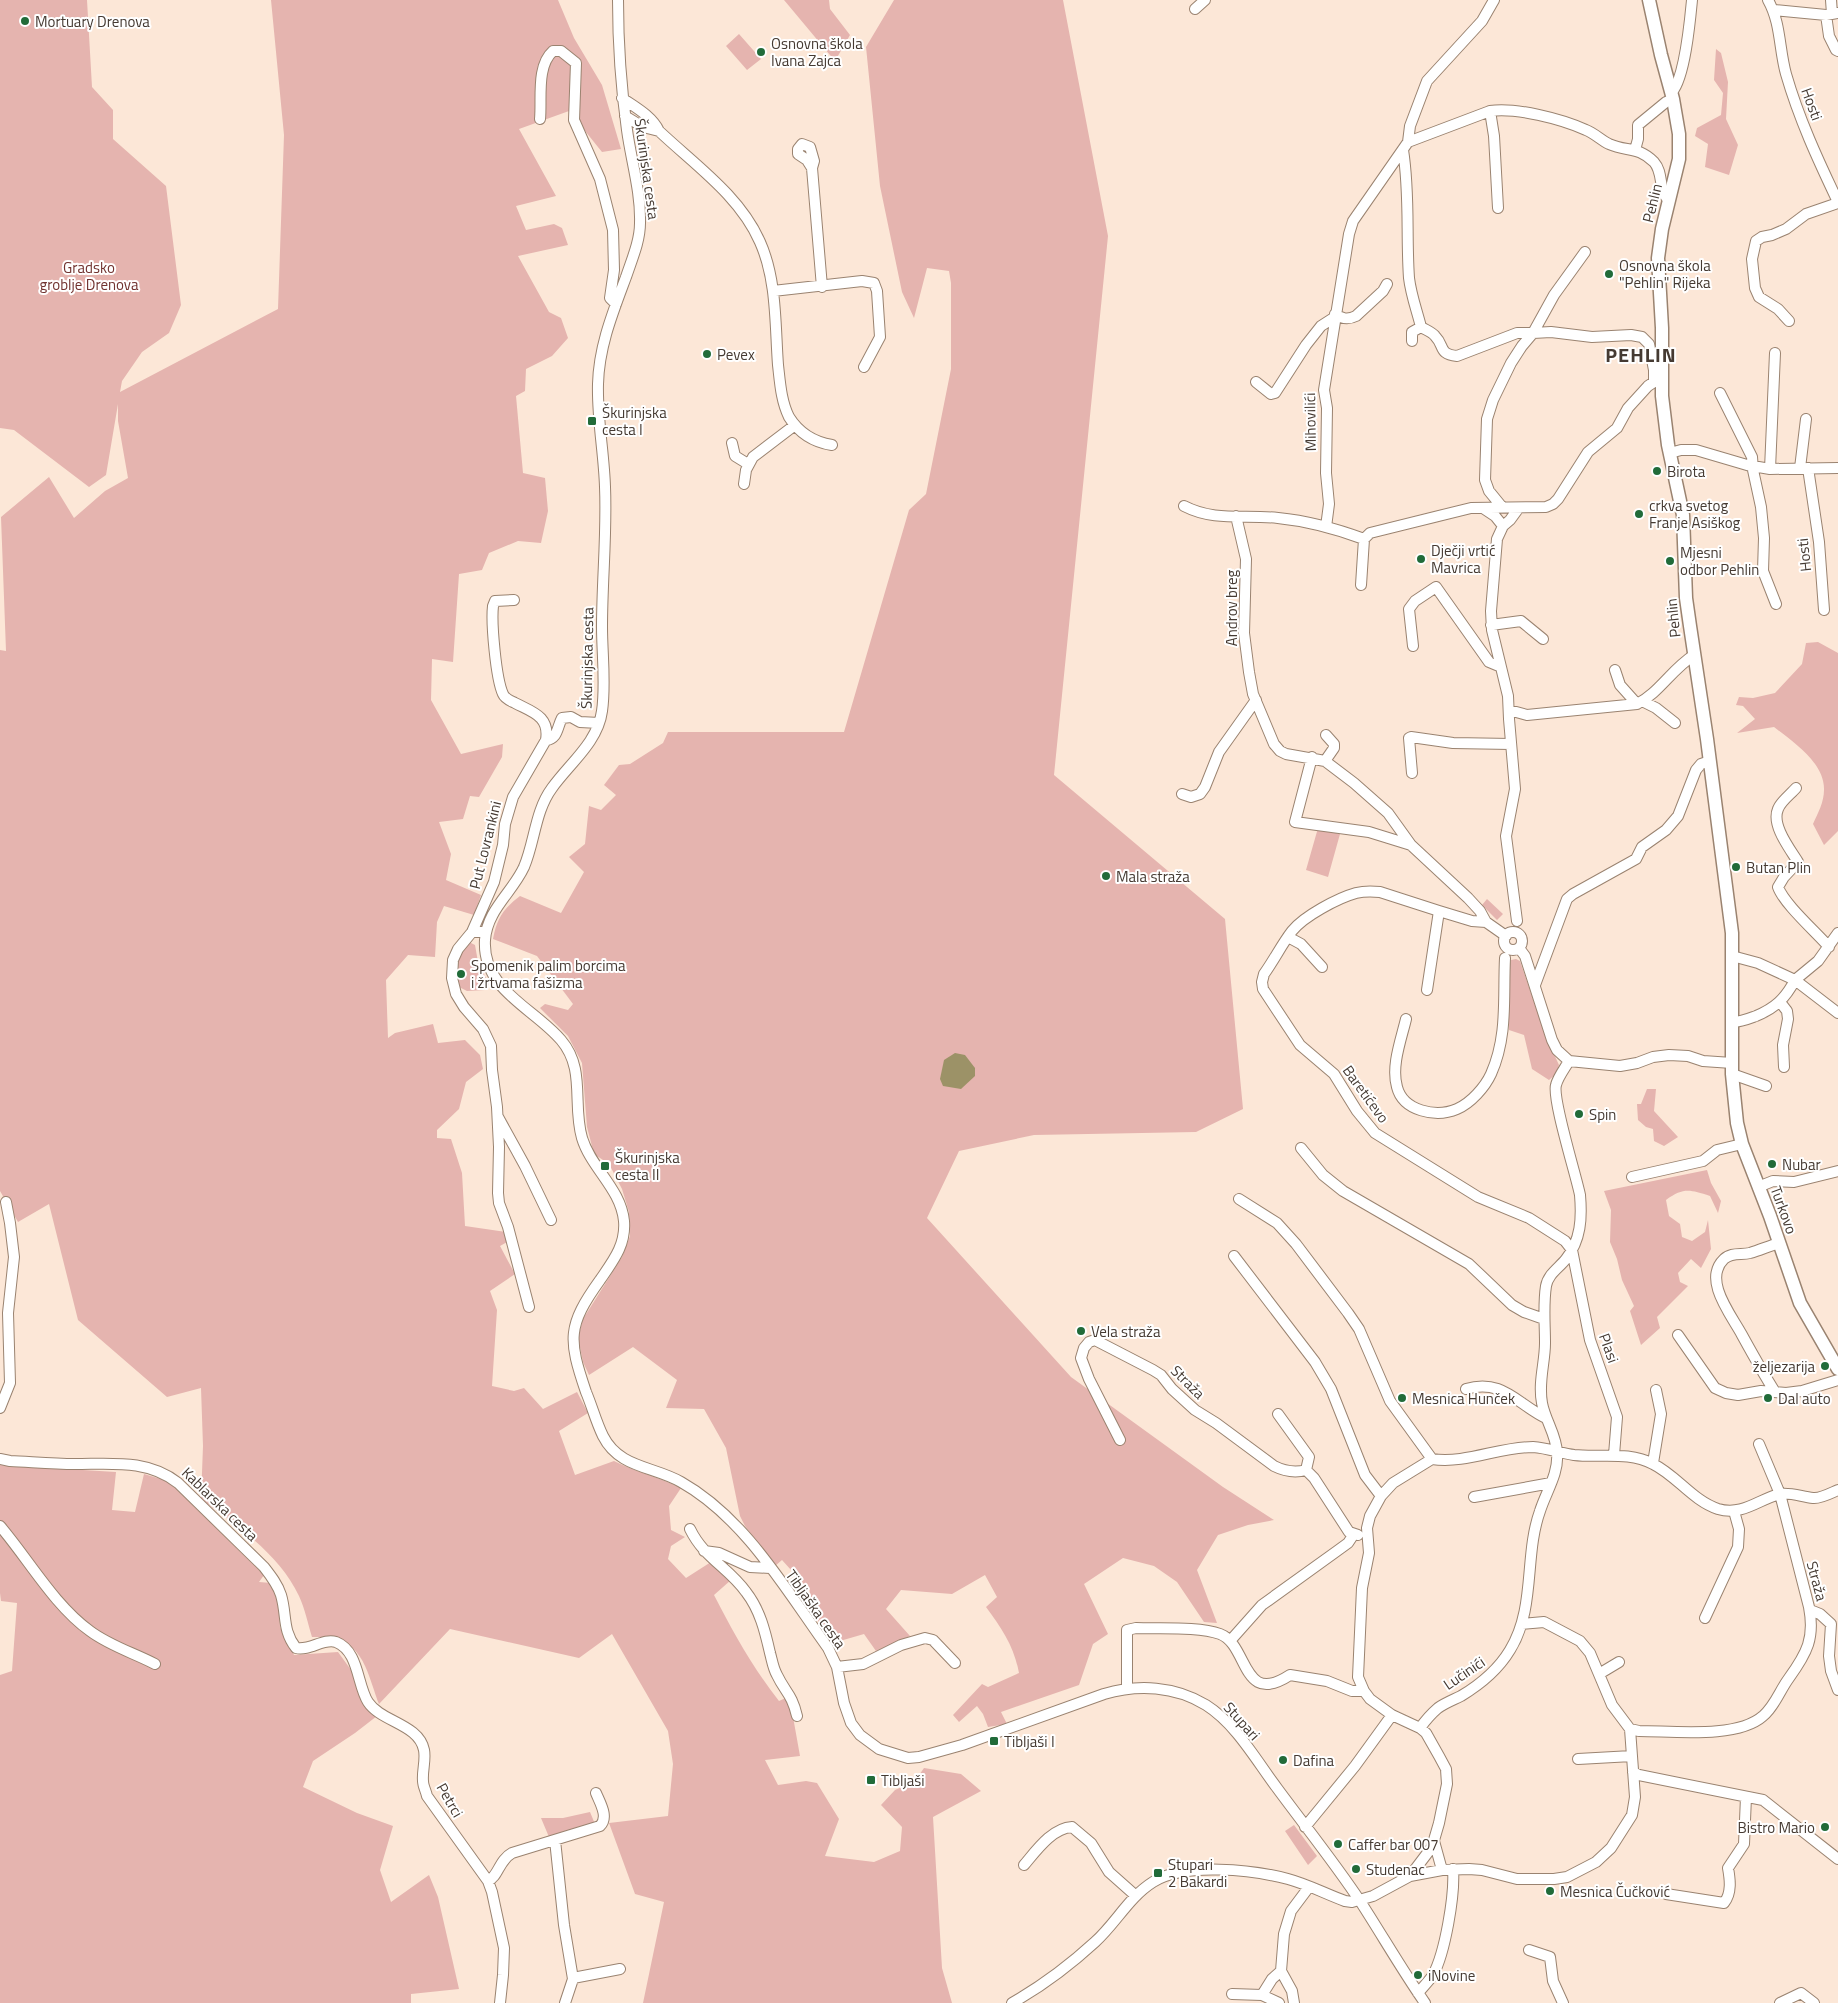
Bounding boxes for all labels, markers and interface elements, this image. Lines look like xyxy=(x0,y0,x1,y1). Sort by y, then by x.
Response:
place label: Mortuary Drenova xyxy=(35,10,150,33)
marker: Mortuary Drenova xyxy=(19,15,31,27)
place label: Osnovna škola Ivana Zajca xyxy=(771,32,863,72)
marker: Osnovna škola Ivana Zajca xyxy=(755,46,767,58)
street label: Hosti xyxy=(1795,84,1829,124)
street label: Škurinjska cesta xyxy=(629,117,666,221)
street label: Pehlin xyxy=(1636,181,1668,225)
place label: Osnovna škola "Pehlin" Rijeka xyxy=(1619,254,1711,294)
park label: Gradsko groblje Drenova xyxy=(40,256,139,296)
marker: Osnovna škola "Pehlin" Rijeka xyxy=(1603,268,1615,280)
district label: PEHLIN xyxy=(1605,339,1677,370)
place label: Pevex xyxy=(717,343,755,366)
marker: Pevex xyxy=(701,348,713,360)
street label: Mihovilići xyxy=(1298,392,1322,452)
place label: Škurinjska cesta I xyxy=(602,401,667,441)
marker: Škurinjska cesta I xyxy=(586,415,598,427)
place label: Birota xyxy=(1667,460,1706,483)
marker: Birota xyxy=(1651,465,1663,477)
place label: crkva svetog Franje Asiškog xyxy=(1649,494,1741,534)
marker: crkva svetog Franje Asiškog xyxy=(1633,508,1645,520)
street label: Hosti xyxy=(1791,537,1817,573)
place label: Dječji vrtić Mavrica xyxy=(1431,539,1495,579)
place label: Mjesni odbor Pehlin xyxy=(1680,541,1759,581)
marker: Dječji vrtić Mavrica xyxy=(1415,553,1427,565)
marker: Mjesni odbor Pehlin xyxy=(1664,555,1676,567)
street label: Androv breg xyxy=(1220,569,1243,646)
street label: Pehlin xyxy=(1660,597,1686,639)
street label: Škurinjska cesta xyxy=(575,606,599,709)
street label: Put Lovrankini xyxy=(463,799,507,891)
place label: Butan Plin xyxy=(1746,856,1811,879)
marker: Butan Plin xyxy=(1730,861,1742,873)
place label: Mala straža xyxy=(1116,865,1190,888)
marker: Mala straža xyxy=(1100,870,1112,882)
place label: Spomenik palim borcima i žrtvama fašizma xyxy=(471,954,626,994)
marker: Spomenik palim borcima i žrtvama fašizma xyxy=(455,968,467,980)
street label: Baretićevo xyxy=(1337,1060,1395,1128)
place label: Spin xyxy=(1589,1103,1616,1126)
marker: Spin xyxy=(1573,1108,1585,1120)
place label: Škurinjska cesta II xyxy=(615,1146,680,1186)
place label: Nubar xyxy=(1782,1153,1821,1176)
marker: Nubar xyxy=(1766,1158,1778,1170)
marker: Škurinjska cesta II xyxy=(599,1160,611,1172)
street label: Turkovo xyxy=(1765,1183,1803,1237)
place label: Vela straža xyxy=(1091,1320,1161,1343)
marker: Vela straža xyxy=(1075,1325,1087,1337)
street label: Plasi xyxy=(1593,1330,1625,1366)
place label: željezarija xyxy=(1753,1355,1815,1378)
street label: Straža xyxy=(1166,1360,1211,1405)
marker: željezarija xyxy=(1819,1360,1831,1372)
place label: Mesnica Hunček xyxy=(1412,1387,1515,1410)
place label: Dal auto xyxy=(1778,1387,1831,1410)
marker: Mesnica Hunček xyxy=(1396,1392,1408,1404)
marker: Dal auto xyxy=(1762,1392,1774,1404)
street label: Kablarska cesta xyxy=(176,1461,264,1547)
street label: Straža xyxy=(1801,1559,1833,1604)
street label: Tibljaška cesta xyxy=(780,1565,852,1654)
street label: Lučinići xyxy=(1438,1651,1490,1695)
street label: Stupari xyxy=(1218,1697,1266,1745)
place label: Tibljaši I xyxy=(1004,1730,1055,1753)
marker: Tibljaši I xyxy=(988,1735,1000,1747)
place label: Dafina xyxy=(1293,1749,1334,1772)
marker: Dafina xyxy=(1277,1754,1289,1766)
place label: Tibljaši xyxy=(881,1769,925,1792)
marker: Tibljaši xyxy=(865,1774,877,1786)
street label: Petrci xyxy=(431,1778,469,1822)
place label: Bistro Mario xyxy=(1737,1816,1815,1839)
marker: Bistro Mario xyxy=(1819,1821,1831,1833)
place label: Caffer bar 007 xyxy=(1348,1833,1439,1856)
marker: Caffer bar 007 xyxy=(1332,1838,1344,1850)
place label: Stupari 2 Bakardi xyxy=(1168,1853,1227,1893)
place label: Studenac xyxy=(1366,1858,1425,1881)
marker: Studenac xyxy=(1350,1863,1362,1875)
marker: Stupari 2 Bakardi xyxy=(1152,1867,1164,1879)
place label: Mesnica Čučković xyxy=(1560,1880,1670,1903)
marker: Mesnica Čučković xyxy=(1544,1885,1556,1897)
place label: iNovine xyxy=(1428,1964,1475,1987)
marker: iNovine xyxy=(1412,1969,1424,1981)

